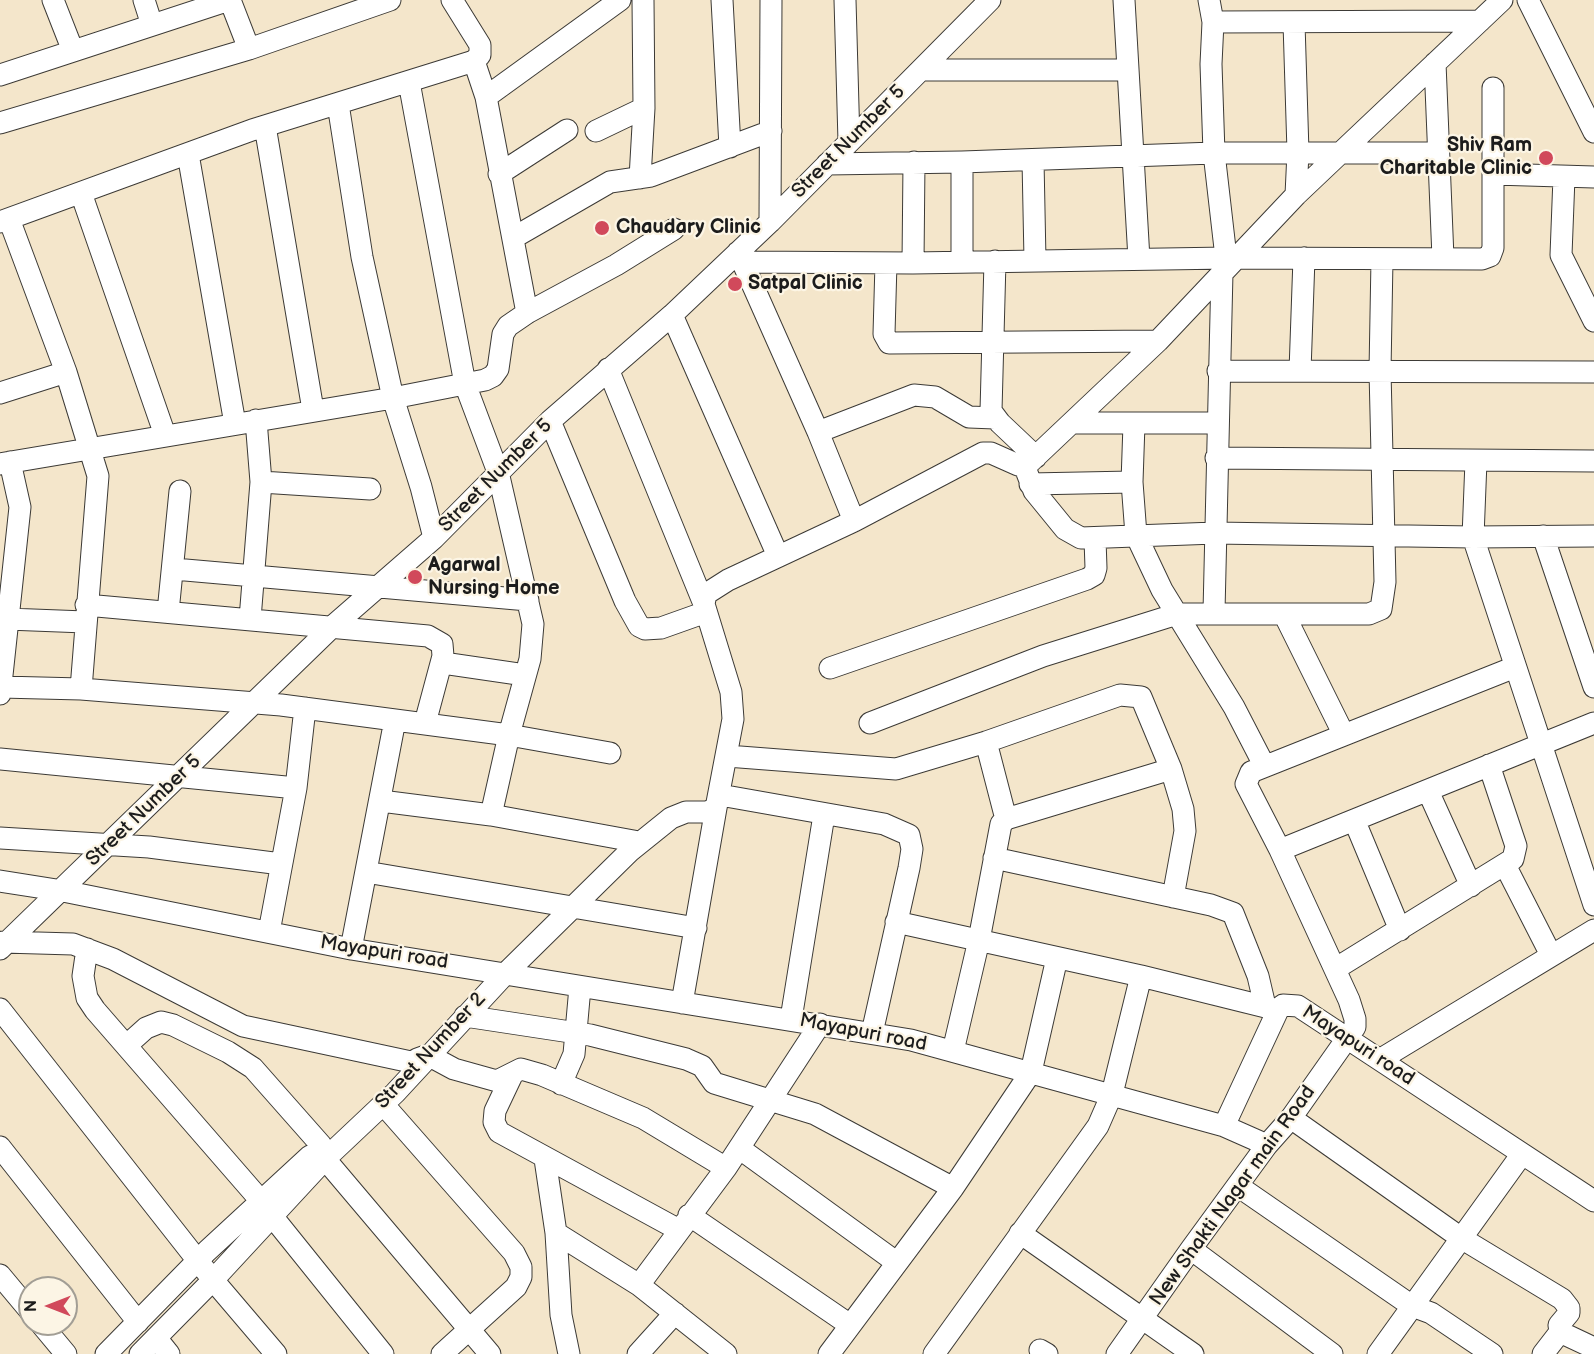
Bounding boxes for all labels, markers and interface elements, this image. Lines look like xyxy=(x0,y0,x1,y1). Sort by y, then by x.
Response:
street label: Street Number 5 xyxy=(787,80,911,204)
place label: Shiv Ram Charitable Clinic xyxy=(1380,134,1532,181)
marker: Shiv Ram Charitable Clinic xyxy=(1537,149,1555,167)
place label: Chaudary Clinic xyxy=(616,216,761,240)
marker: Chaudary Clinic xyxy=(593,219,611,237)
place label: Satpal Clinic xyxy=(748,272,863,296)
marker: Satpal Clinic xyxy=(726,275,744,293)
street label: Street Number 5 xyxy=(434,414,558,538)
place label: Agarwal Nursing Home xyxy=(428,554,560,601)
marker: Agarwal Nursing Home xyxy=(406,568,424,586)
street label: Street Number 5 xyxy=(82,750,206,872)
street label: Mayapuri road xyxy=(318,931,450,975)
street label: Street Number 2 xyxy=(371,988,491,1114)
street label: Mayapuri road xyxy=(1297,1001,1419,1091)
street label: Mayapuri road xyxy=(797,1009,929,1057)
street label: New Shakti Nagar main Road xyxy=(1145,1081,1321,1311)
north arrow xyxy=(18,1276,78,1336)
text: N xyxy=(22,1300,41,1312)

